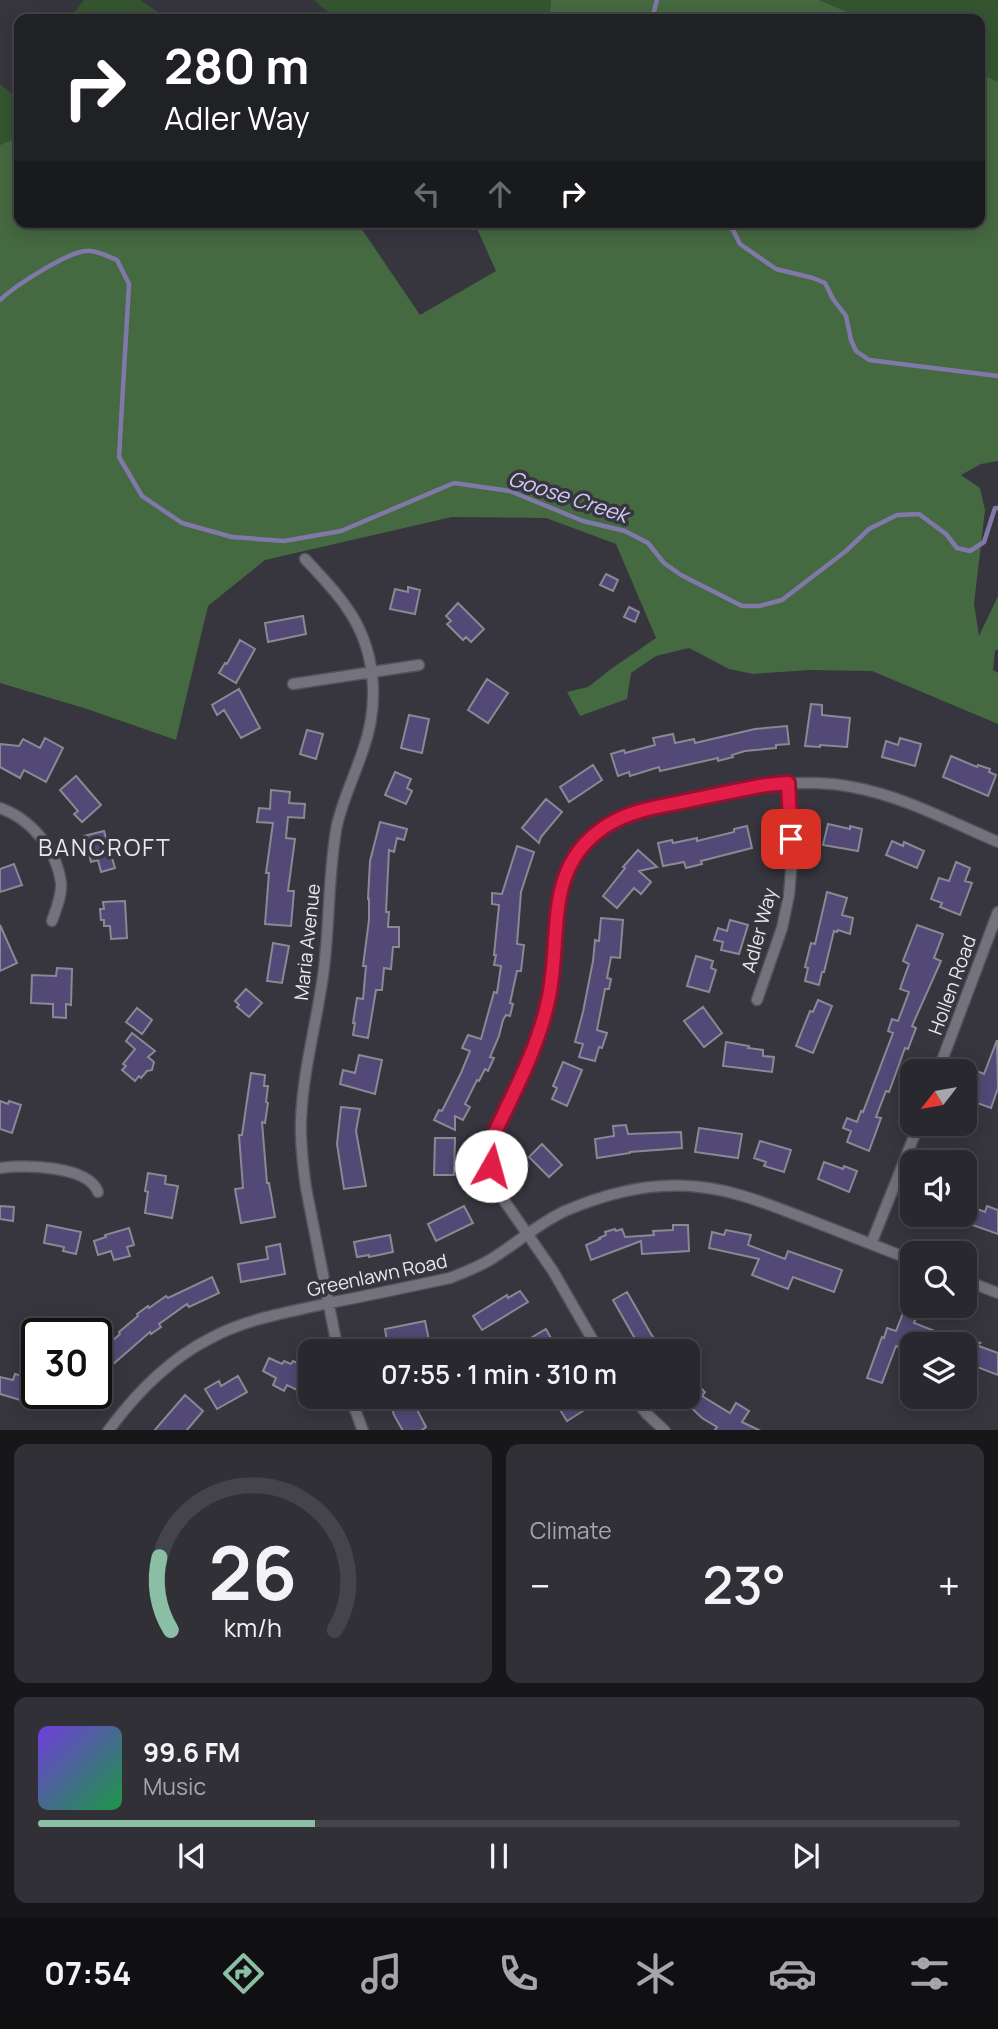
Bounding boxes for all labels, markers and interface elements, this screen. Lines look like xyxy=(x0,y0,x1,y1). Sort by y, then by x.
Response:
text: 280 m xyxy=(164,32,309,99)
icon: right xyxy=(49,42,140,133)
text: Adler Way xyxy=(164,96,310,140)
icon: left xyxy=(408,175,446,213)
icon: ahead xyxy=(481,175,519,213)
icon: right xyxy=(554,175,592,213)
water label: Goose Creek xyxy=(505,464,634,529)
pin xyxy=(761,809,821,869)
icon: arrive xyxy=(772,820,810,858)
district label: BANCROFT xyxy=(38,831,172,863)
street label: Maria Avenue xyxy=(288,882,326,1002)
street label: Adler Way xyxy=(735,885,783,975)
street label: Hollen Road xyxy=(922,932,982,1038)
north arrow xyxy=(900,1059,976,1136)
map controls xyxy=(900,1059,977,1409)
position arrow xyxy=(454,1129,528,1203)
button: sound xyxy=(900,1150,977,1227)
button: search xyxy=(900,1241,977,1318)
street label: Greenlawn Road xyxy=(305,1247,449,1303)
speed limit sign: 30 xyxy=(21,1318,112,1409)
button: layers xyxy=(900,1332,977,1409)
text: 07:55 · 1 min · 310 m xyxy=(381,1356,617,1392)
text: Climate xyxy=(530,1514,612,1546)
text: 26 xyxy=(209,1522,297,1622)
text: 23° xyxy=(702,1549,786,1620)
text: − xyxy=(530,1559,551,1611)
text: + xyxy=(938,1559,960,1611)
text: km/h xyxy=(224,1609,282,1644)
text: 99.6 FM xyxy=(143,1734,240,1770)
text: Music xyxy=(143,1770,206,1802)
icon: previous xyxy=(173,1837,211,1875)
icon: pause xyxy=(480,1837,518,1875)
icon: next xyxy=(787,1837,825,1875)
icon: directions xyxy=(219,1949,268,1998)
icon: music xyxy=(357,1949,406,1998)
icon: phone xyxy=(494,1949,543,1998)
icon: climate xyxy=(631,1949,680,1998)
icon: car xyxy=(768,1949,817,1998)
icon: filters xyxy=(905,1949,954,1998)
text: 07:54 xyxy=(44,1951,131,1995)

